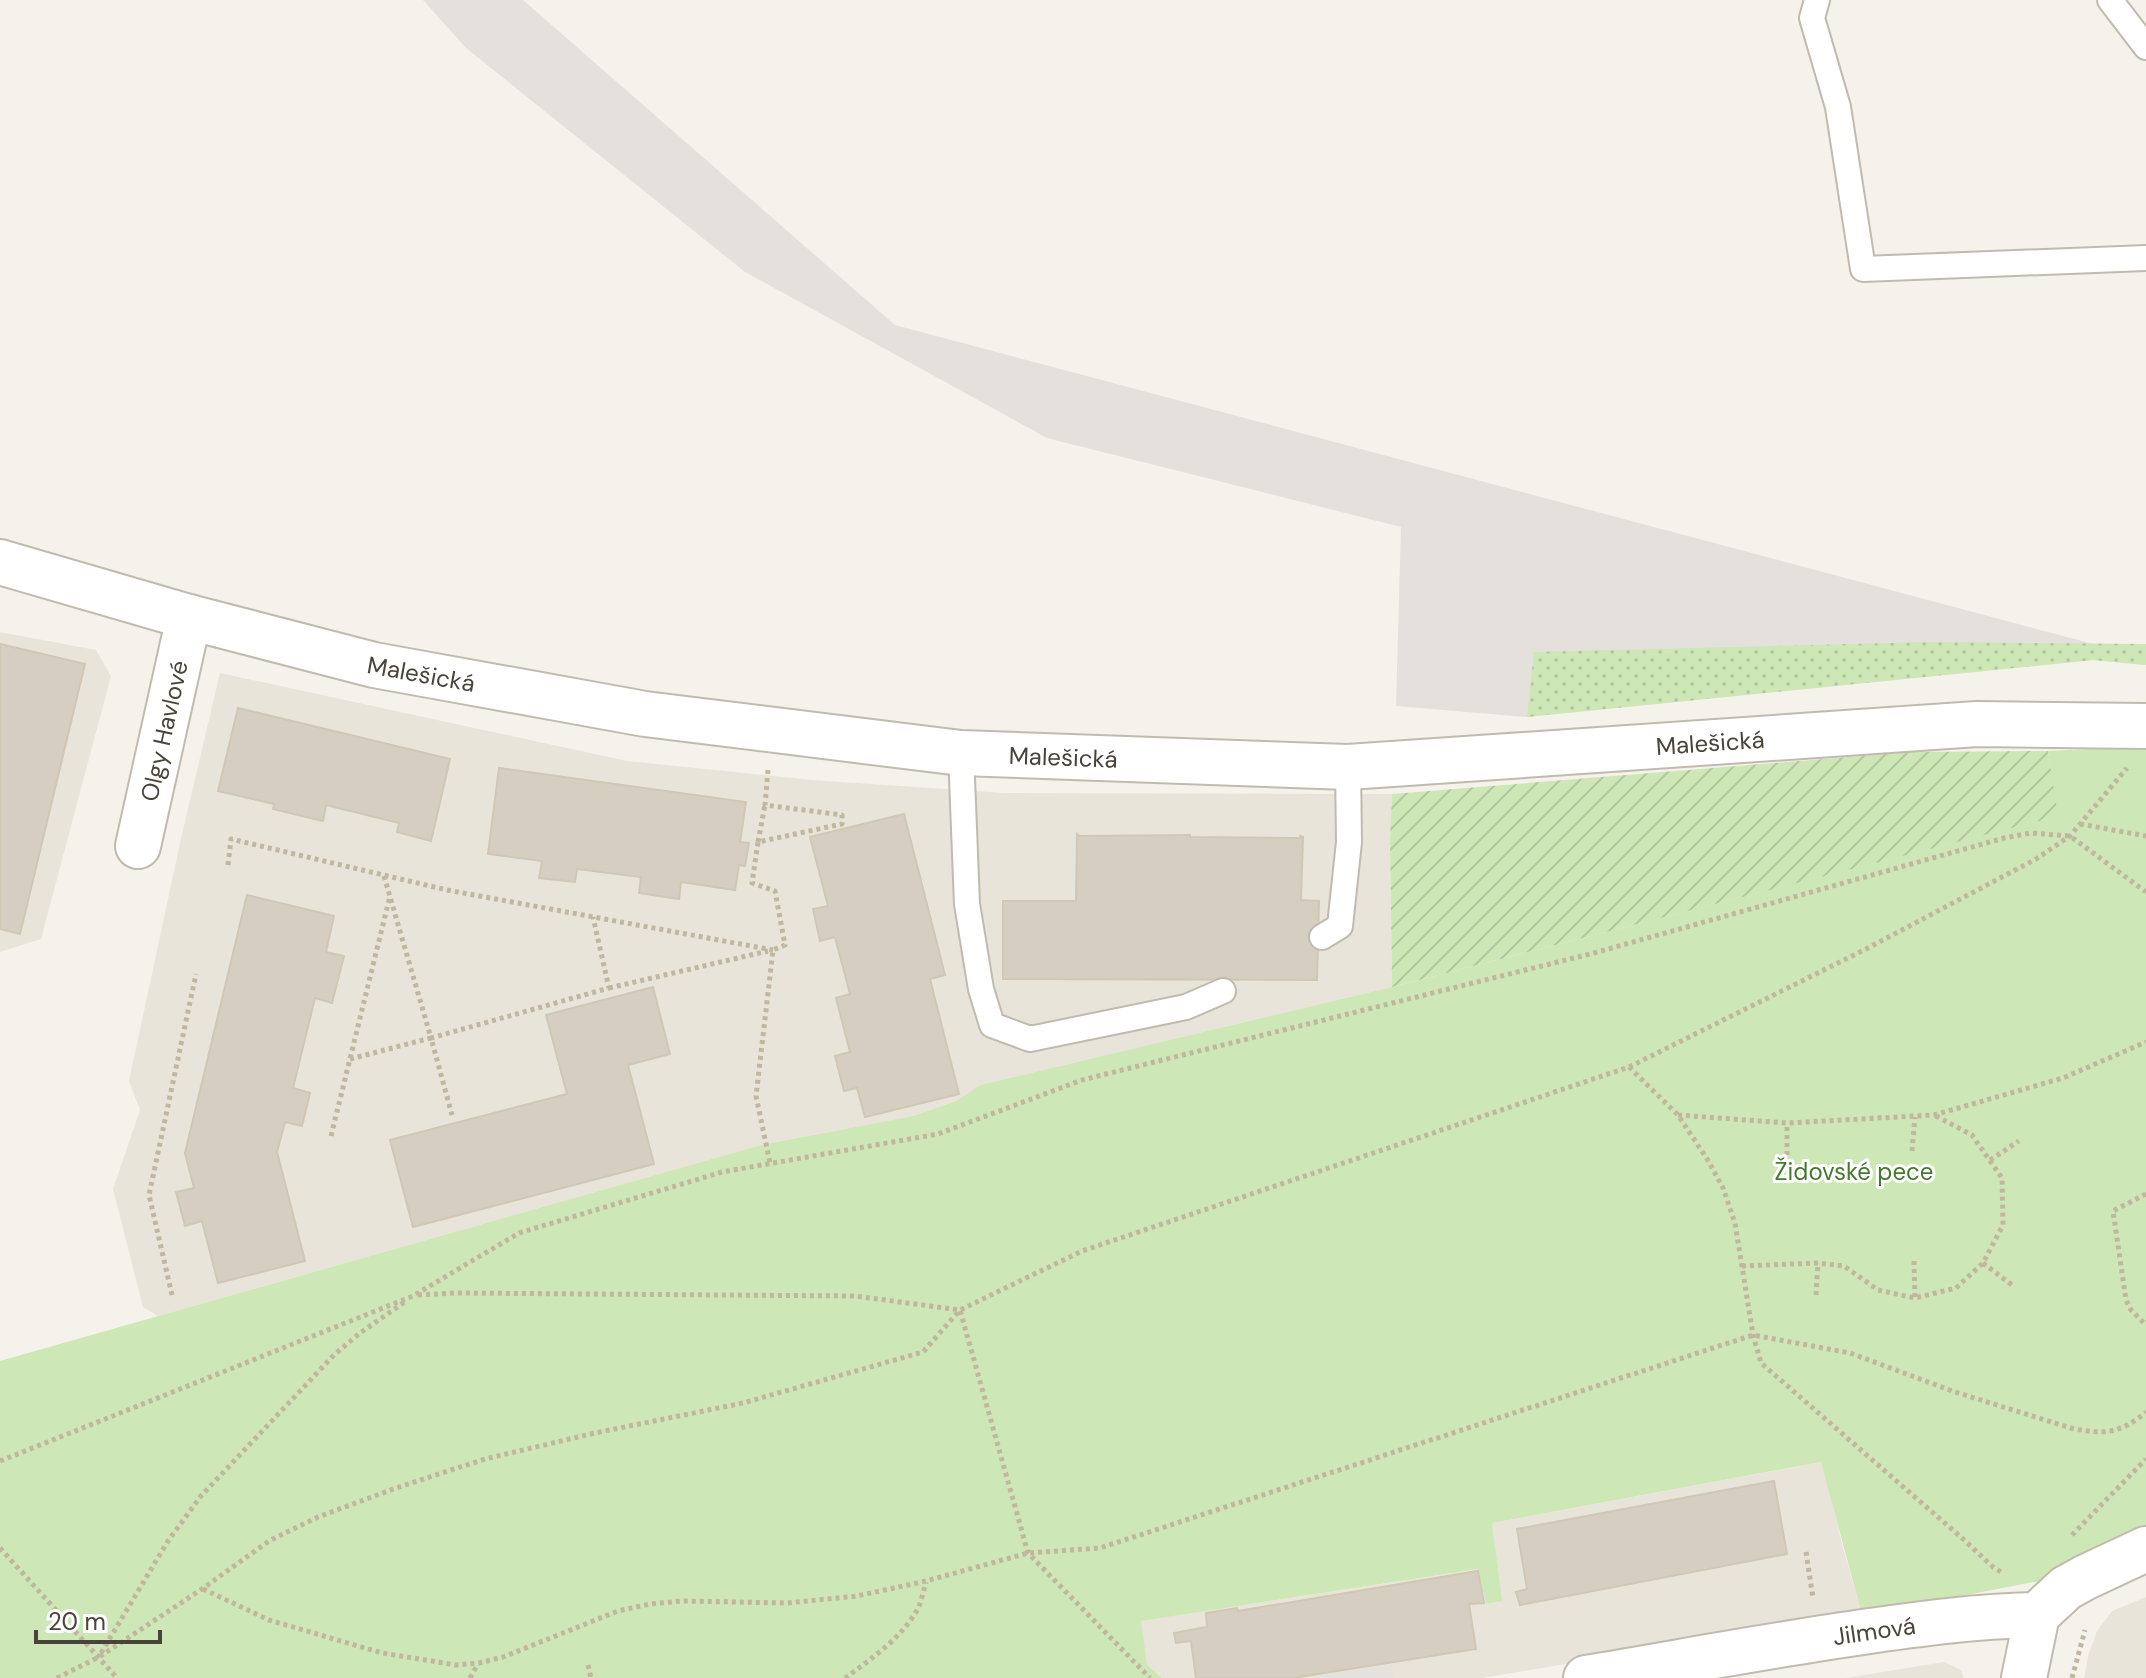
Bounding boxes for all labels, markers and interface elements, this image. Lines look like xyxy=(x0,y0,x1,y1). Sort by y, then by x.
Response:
street label: Malešická xyxy=(365,649,478,698)
street label: Olgy Havlové xyxy=(133,657,194,804)
street label: Malešická xyxy=(1655,723,1766,761)
street label: Malešická xyxy=(1008,739,1118,774)
park label: Židovské pece xyxy=(1775,1156,1933,1187)
scale bar xyxy=(36,1594,160,1644)
text: 20 m xyxy=(48,1606,106,1637)
street label: Jilmová xyxy=(1831,1609,1917,1652)

